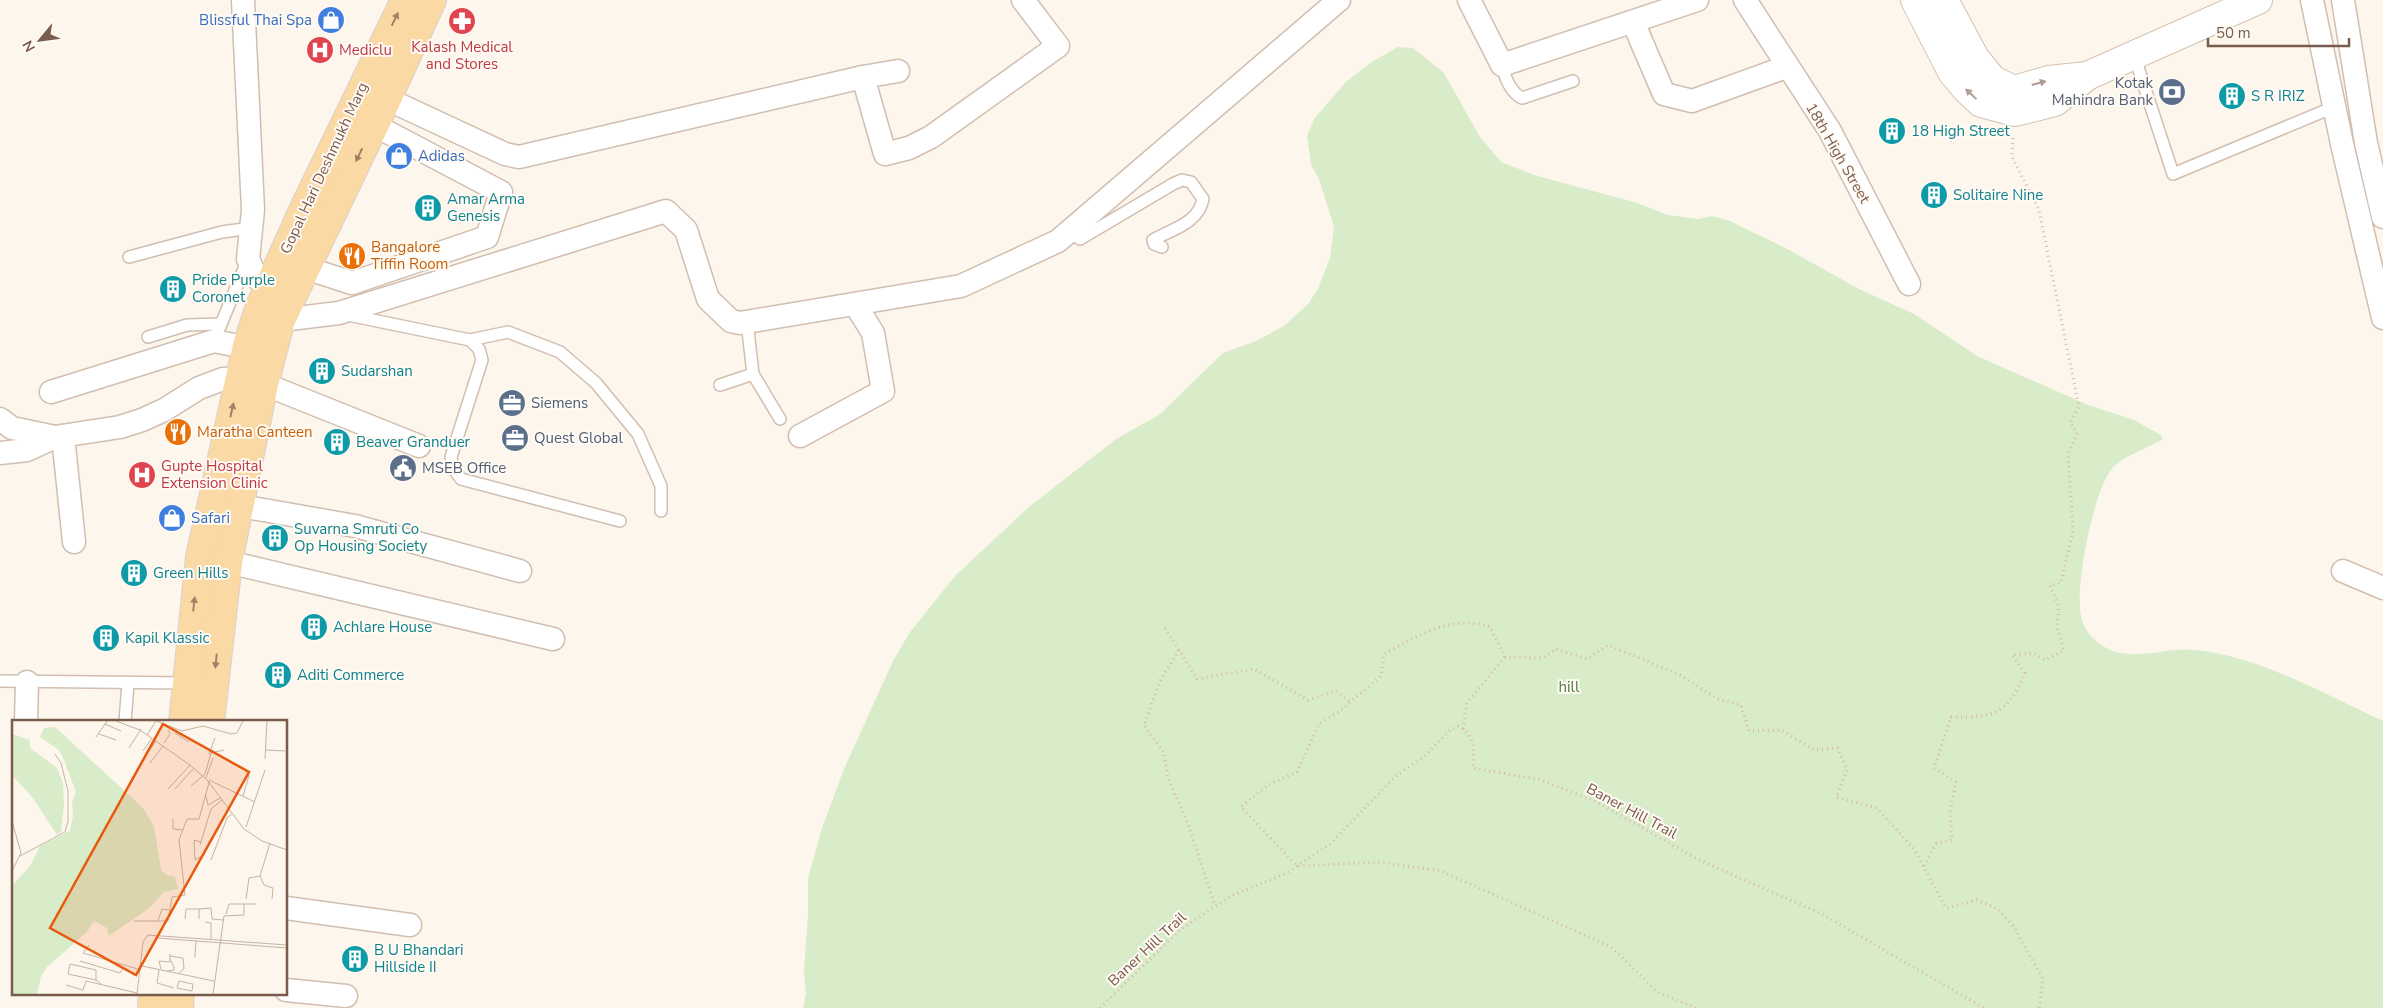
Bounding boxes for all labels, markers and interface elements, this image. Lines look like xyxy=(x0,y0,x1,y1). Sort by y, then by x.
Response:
shop icon: Blissful Thai Spa xyxy=(316,5,346,35)
pharmacy icon: Kalash Medical and Stores xyxy=(447,6,477,36)
place label: Blissful Thai Spa xyxy=(199,10,312,30)
one-way arrow xyxy=(391,12,399,26)
north arrow xyxy=(15,15,65,65)
scale bar xyxy=(2208,15,2349,47)
text: 50 m xyxy=(2216,23,2251,43)
hospital icon: Mediclu xyxy=(305,35,335,65)
text: N xyxy=(18,37,40,55)
place label: Kalash Medical and Stores xyxy=(411,37,513,74)
place label: Mediclu xyxy=(339,40,392,60)
place label: Kotak Mahindra Bank xyxy=(2052,73,2153,110)
bank icon: Kotak Mahindra Bank xyxy=(2157,77,2187,107)
one-way arrow xyxy=(2031,78,2046,86)
street label: Gopal Hari Deshmukh Marg xyxy=(275,79,373,257)
building icon: S R IRIZ xyxy=(2217,81,2247,111)
place label: S R IRIZ xyxy=(2251,86,2305,106)
one-way arrow xyxy=(1965,88,1977,100)
street label: 18th High Street xyxy=(1801,99,1875,207)
building icon: 18 High Street xyxy=(1877,116,1907,146)
place label: 18 High Street xyxy=(1911,121,2011,141)
shop icon: Adidas xyxy=(384,141,414,171)
place label: Adidas xyxy=(418,146,465,166)
one-way arrow xyxy=(355,148,363,162)
building icon: Solitaire Nine xyxy=(1919,180,1949,210)
place label: Solitaire Nine xyxy=(1953,185,2043,205)
place label: Amar Arma Genesis xyxy=(447,189,525,226)
building icon: Amar Arma Genesis xyxy=(413,193,443,223)
place label: Bangalore Tiffin Room xyxy=(371,237,448,274)
restaurant icon: Bangalore Tiffin Room xyxy=(337,241,367,271)
place label: Pride Purple Coronet xyxy=(192,270,275,307)
building icon: Pride Purple Coronet xyxy=(158,274,188,304)
building icon: Sudarshan xyxy=(307,356,337,386)
place label: Sudarshan xyxy=(341,361,413,381)
office icon: Siemens xyxy=(497,388,527,418)
place label: Siemens xyxy=(531,393,588,413)
one-way arrow xyxy=(228,402,236,417)
restaurant icon: Maratha Canteen xyxy=(163,417,193,447)
place label: Maratha Canteen xyxy=(197,422,313,442)
office icon: Quest Global xyxy=(500,423,530,453)
building icon: Beaver Granduer xyxy=(322,427,352,457)
place label: Quest Global xyxy=(534,428,623,448)
place label: Beaver Granduer xyxy=(356,432,471,452)
public building icon: MSEB Office xyxy=(388,453,418,483)
place label: Gupte Hospital Extension Clinic xyxy=(161,456,268,493)
place label: MSEB Office xyxy=(422,458,506,478)
hospital icon: Gupte Hospital Extension Clinic xyxy=(127,460,157,490)
shop icon: Safari xyxy=(157,503,187,533)
place label: Safari xyxy=(191,508,230,528)
place label: Suvarna Smruti Co Op Housing Society xyxy=(294,519,427,556)
building icon: Suvarna Smruti Co Op Housing Society xyxy=(260,523,290,553)
building icon: Green Hills xyxy=(119,558,149,588)
place label: Green Hills xyxy=(153,563,228,583)
one-way arrow xyxy=(190,595,198,611)
building icon: Achlare House xyxy=(299,612,329,642)
place label: Achlare House xyxy=(333,617,432,637)
building icon: Kapil Klassic xyxy=(91,623,121,653)
place label: Kapil Klassic xyxy=(125,628,210,648)
one-way arrow xyxy=(212,653,220,669)
building icon: Aditi Commerce xyxy=(263,660,293,690)
place label: Aditi Commerce xyxy=(297,665,404,685)
park label: hill xyxy=(1559,677,1580,697)
inset map xyxy=(12,720,288,996)
street label: Baner Hill Trail xyxy=(1583,779,1682,844)
street label: Baner Hill Trail xyxy=(1103,907,1191,991)
place label: B U Bhandari Hillside II xyxy=(374,940,463,977)
building icon: B U Bhandari Hillside II xyxy=(340,944,370,974)

